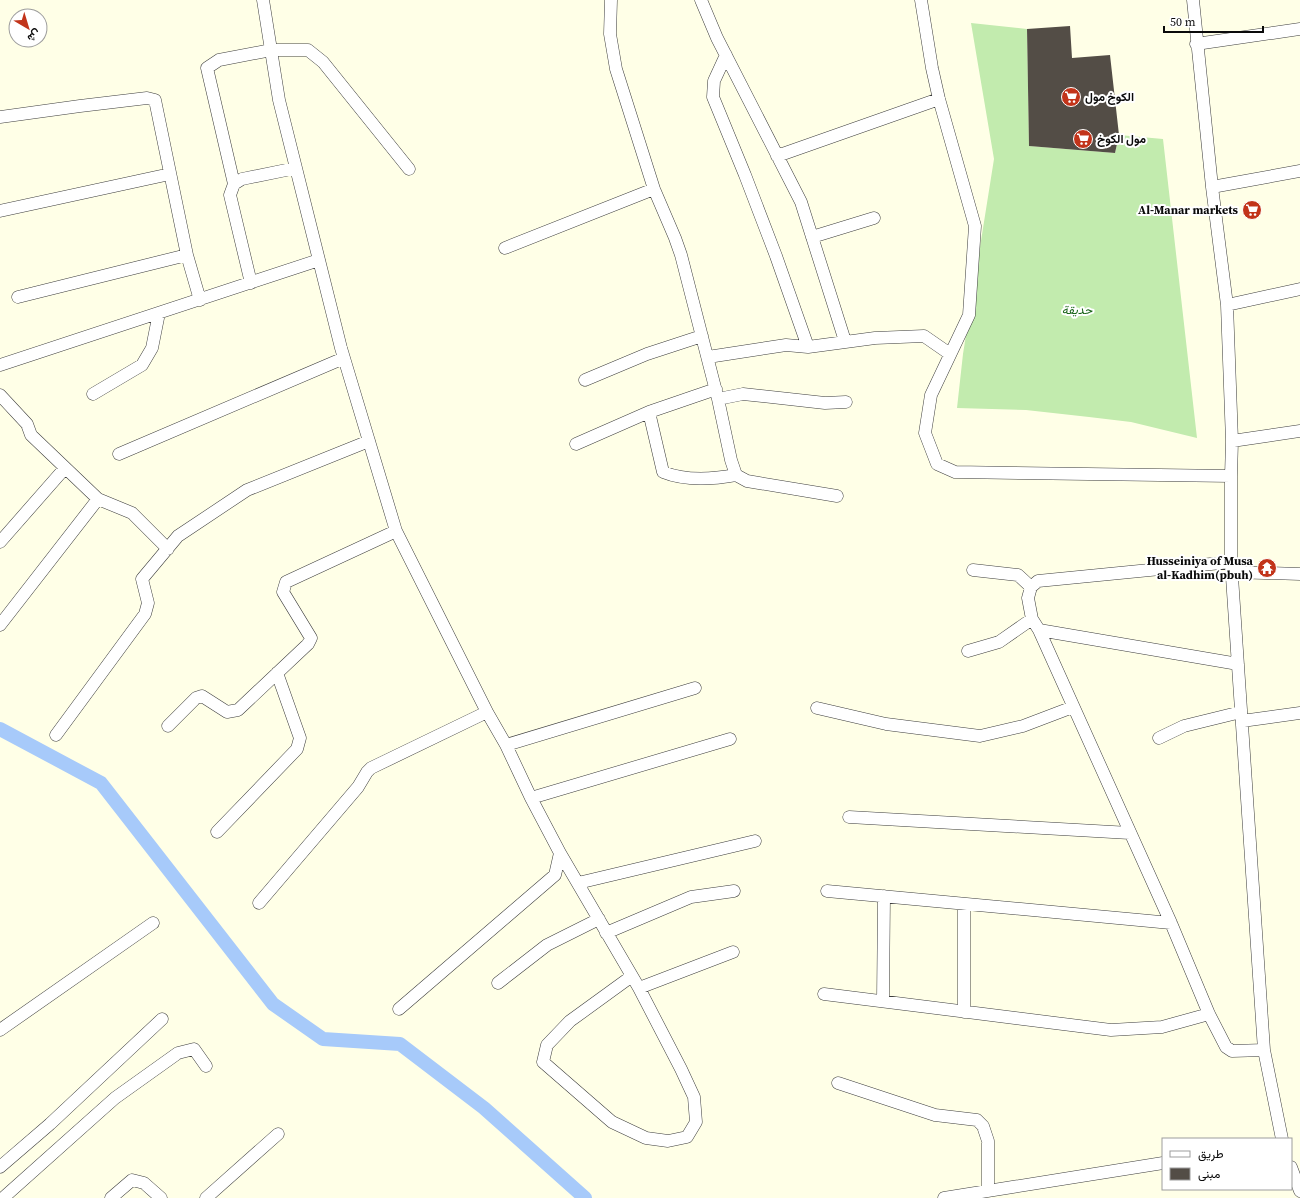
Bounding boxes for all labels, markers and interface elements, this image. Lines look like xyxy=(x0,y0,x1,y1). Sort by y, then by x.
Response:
north arrow xyxy=(8,8,48,48)
scale bar xyxy=(1164,8,1263,34)
text: 50 m xyxy=(1170,14,1196,30)
text: ش xyxy=(24,26,44,45)
supermarket icon: الكوخ مول xyxy=(1060,86,1082,108)
place label: الكوخ مول xyxy=(1085,89,1134,105)
supermarket icon: مول الكوخ xyxy=(1072,128,1094,150)
place label: مول الكوخ xyxy=(1097,131,1146,147)
supermarket icon: Al-Manar markets xyxy=(1241,199,1263,221)
place label: Al-Manar markets xyxy=(1138,202,1239,218)
park label: حديقة xyxy=(1062,302,1093,318)
place label: Husseiniya of Musa al-Kadhim(pbuh) xyxy=(1147,553,1254,583)
temple icon: Husseiniya of Musa al-Kadhim(pbuh) xyxy=(1256,557,1278,579)
legend xyxy=(1162,1138,1292,1190)
text: طريق xyxy=(1198,1146,1224,1162)
text: مبنى xyxy=(1198,1166,1220,1182)

